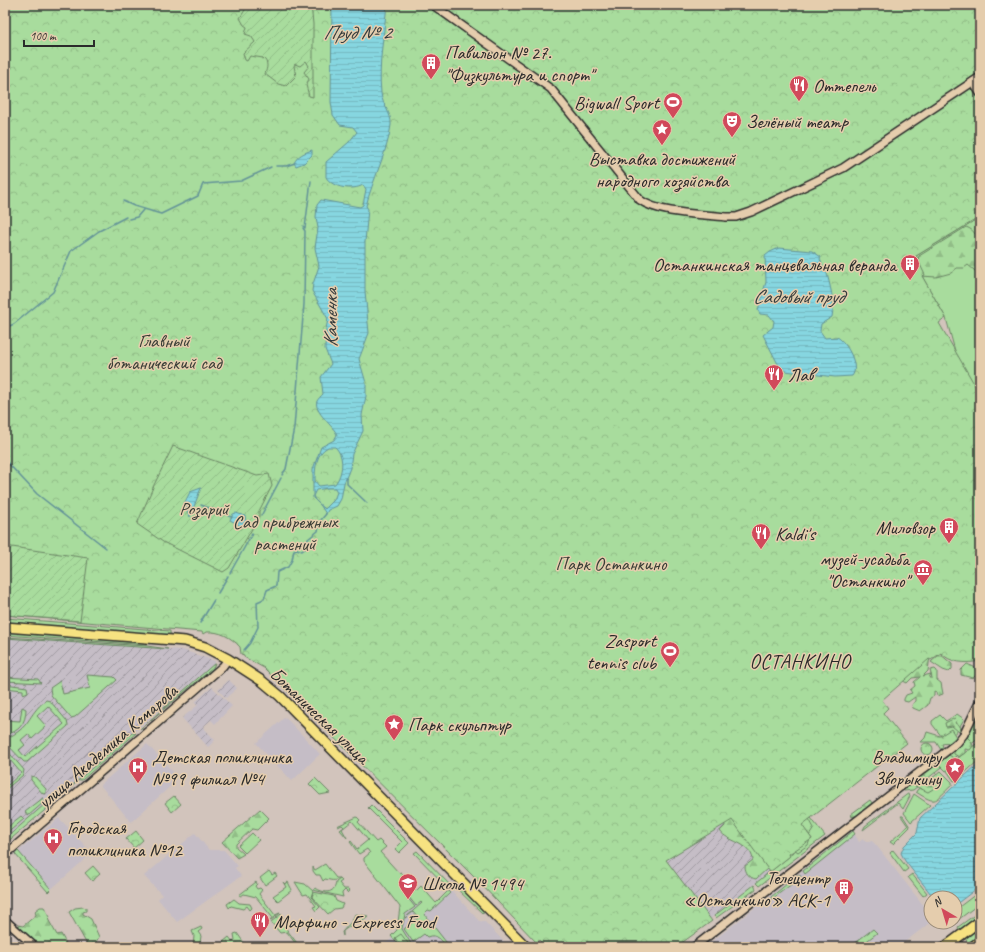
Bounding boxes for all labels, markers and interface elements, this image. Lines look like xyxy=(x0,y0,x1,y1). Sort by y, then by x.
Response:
water label: Пруд № 2 xyxy=(323,20,394,45)
scale bar xyxy=(24,22,94,48)
text: 100 m xyxy=(30,28,57,44)
place label: Павильон № 27. "Физкультура и спорт" xyxy=(445,41,597,87)
building icon: Павильон № 27. "Физкультура и спорт" xyxy=(420,52,442,80)
restaurant icon: Оттепель xyxy=(788,74,810,102)
place label: Оттепель xyxy=(813,74,877,98)
place label: Bigwall Sport xyxy=(574,91,661,115)
sports icon: Bigwall Sport xyxy=(662,91,684,119)
theatre icon: Зелёный театр xyxy=(721,110,743,138)
place label: Зелёный театр xyxy=(746,110,850,134)
place icon: Выставка достижений народного хозяйства xyxy=(651,118,673,146)
place label: Выставка достижений народного хозяйства xyxy=(589,147,736,193)
place label: Останкинская танцевальная веранда xyxy=(653,253,898,277)
building icon: Останкинская танцевальная веранда xyxy=(899,253,921,281)
water label: Садовый пруд xyxy=(753,284,848,309)
water label: Каменка xyxy=(318,286,343,347)
park label: Главный ботанический сад xyxy=(107,329,223,375)
restaurant icon: Лав xyxy=(763,363,785,391)
place label: Лав xyxy=(788,363,818,387)
park label: Розарий xyxy=(179,497,230,521)
park label: Сад прибрежных растений xyxy=(233,510,339,556)
place label: Миловзор xyxy=(876,516,936,540)
building icon: Миловзор xyxy=(938,516,960,544)
restaurant icon: Kaldi's xyxy=(750,522,772,550)
place label: Kaldi's xyxy=(775,522,817,546)
place label: музей-усадьба "Останкино" xyxy=(820,547,912,593)
park label: Парк Останкино xyxy=(555,552,668,576)
museum icon: музей-усадьба "Останкино" xyxy=(912,558,934,586)
place label: Zasport tennis club xyxy=(587,629,658,675)
sports icon: Zasport tennis club xyxy=(659,640,681,668)
district label: ОСТАНКИНО xyxy=(749,649,852,674)
street label: Ботаническая улица xyxy=(264,662,376,771)
street label: улица Академика Комарова xyxy=(32,679,184,815)
place icon: Парк скульптур xyxy=(383,713,405,741)
place label: Парк скульптур xyxy=(408,713,513,737)
place label: Детская поликлиника №99 филиал №4 xyxy=(152,745,293,791)
place label: Владимиру Зворыкину xyxy=(872,745,943,791)
hospital icon: Детская поликлиника №99 филиал №4 xyxy=(127,756,149,784)
place icon: Владимиру Зворыкину xyxy=(944,756,966,784)
place label: Городская поликлиника №12 xyxy=(67,816,183,862)
hospital icon: Городская поликлиника №12 xyxy=(42,827,64,855)
place label: Телецентр «Останкино» АСК-1 xyxy=(683,866,832,912)
school or university icon: Школа № 1494 xyxy=(397,872,419,900)
place label: Школа № 1494 xyxy=(422,872,525,896)
building icon: Телецентр «Останкино» АСК-1 xyxy=(833,877,855,905)
north arrow xyxy=(923,890,963,930)
text: N xyxy=(930,893,946,910)
restaurant icon: Марфино - Express Food xyxy=(249,910,271,938)
place label: Марфино - Express Food xyxy=(274,910,438,934)

